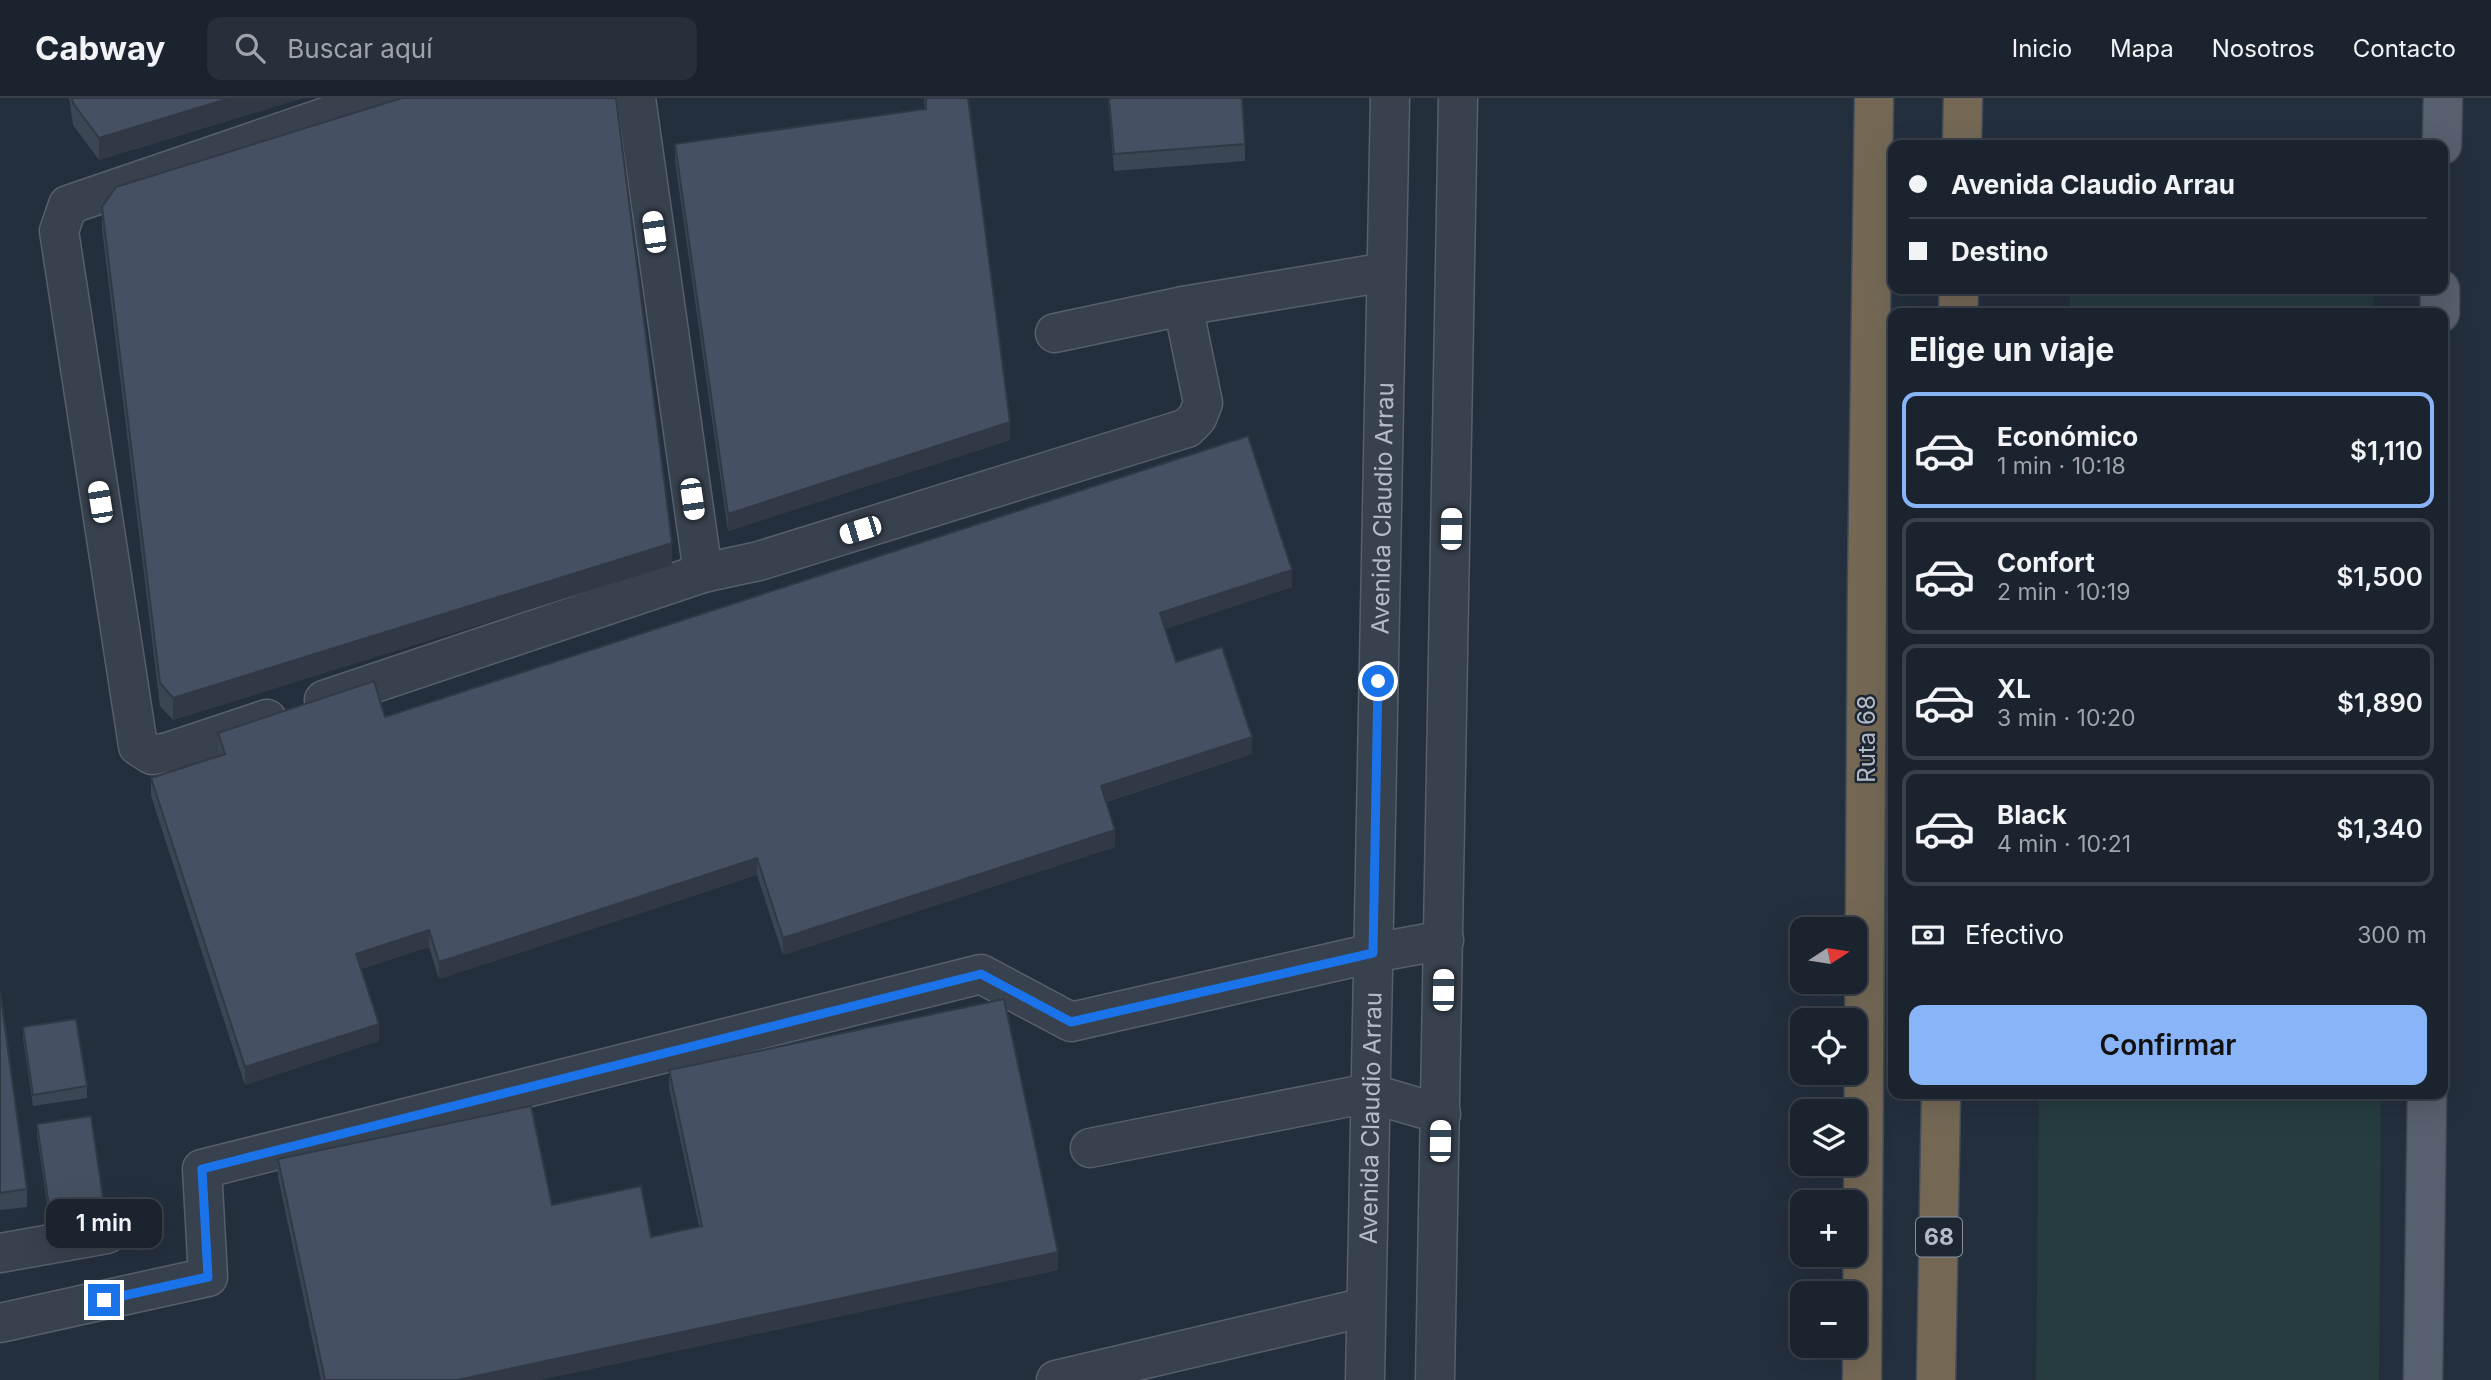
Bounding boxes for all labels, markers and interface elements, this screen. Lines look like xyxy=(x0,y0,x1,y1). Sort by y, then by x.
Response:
search box xyxy=(207,17,697,80)
text: Cabway xyxy=(35,28,165,68)
icon: search xyxy=(231,29,269,67)
text: Buscar aquí xyxy=(287,33,432,64)
text: Inicio xyxy=(2012,34,2072,63)
text: Mapa xyxy=(2110,34,2174,63)
text: Nosotros xyxy=(2212,34,2315,63)
text: Contacto xyxy=(2353,34,2456,63)
text: Avenida Claudio Arrau xyxy=(1951,169,2235,200)
car xyxy=(641,210,668,254)
text: Destino xyxy=(1951,236,2049,267)
text: Elige un viaje xyxy=(1909,330,2114,369)
street label: Avenida Claudio Arrau xyxy=(1365,382,1399,635)
icon: car xyxy=(1913,419,1976,482)
text: Económico xyxy=(1997,421,2138,452)
text: $1,110 xyxy=(2350,435,2423,466)
text: 1 min · 10:18 xyxy=(1997,452,2126,480)
car xyxy=(679,477,706,521)
car xyxy=(87,480,114,524)
car xyxy=(1441,508,1462,550)
car xyxy=(837,514,884,546)
icon: car xyxy=(1913,545,1976,608)
text: Confort xyxy=(1997,547,2095,578)
text: $1,500 xyxy=(2336,561,2423,592)
text: 2 min · 10:19 xyxy=(1997,578,2130,606)
route start xyxy=(1362,665,1394,697)
icon: car xyxy=(1913,671,1976,734)
text: XL xyxy=(1997,673,2031,704)
text: $1,890 xyxy=(2337,687,2423,718)
street label: Ruta 68 xyxy=(1852,695,1881,783)
text: 3 min · 10:20 xyxy=(1997,704,2136,732)
icon: car xyxy=(1913,797,1976,860)
text: Black xyxy=(1997,799,2067,830)
text: $1,340 xyxy=(2336,813,2423,844)
text: 4 min · 10:21 xyxy=(1997,830,2131,858)
icon: cash xyxy=(1909,916,1947,954)
north arrow xyxy=(1790,917,1867,994)
map controls xyxy=(1790,917,1867,1358)
text: Efectivo xyxy=(1965,919,2064,950)
text: 300 m xyxy=(2357,921,2427,949)
car xyxy=(1433,969,1454,1011)
street label: Avenida Claudio Arrau xyxy=(1353,992,1387,1244)
button: Confirmar xyxy=(1909,1005,2427,1085)
button: locate xyxy=(1790,1008,1867,1085)
button: layers xyxy=(1790,1099,1867,1176)
car xyxy=(1430,1120,1451,1162)
button: + xyxy=(1790,1190,1867,1267)
callout: 1 min xyxy=(46,1198,162,1248)
text: 1 min xyxy=(76,1209,132,1237)
road number: 68 xyxy=(1916,1218,1962,1256)
button: − xyxy=(1790,1281,1867,1358)
route end xyxy=(88,1284,120,1316)

